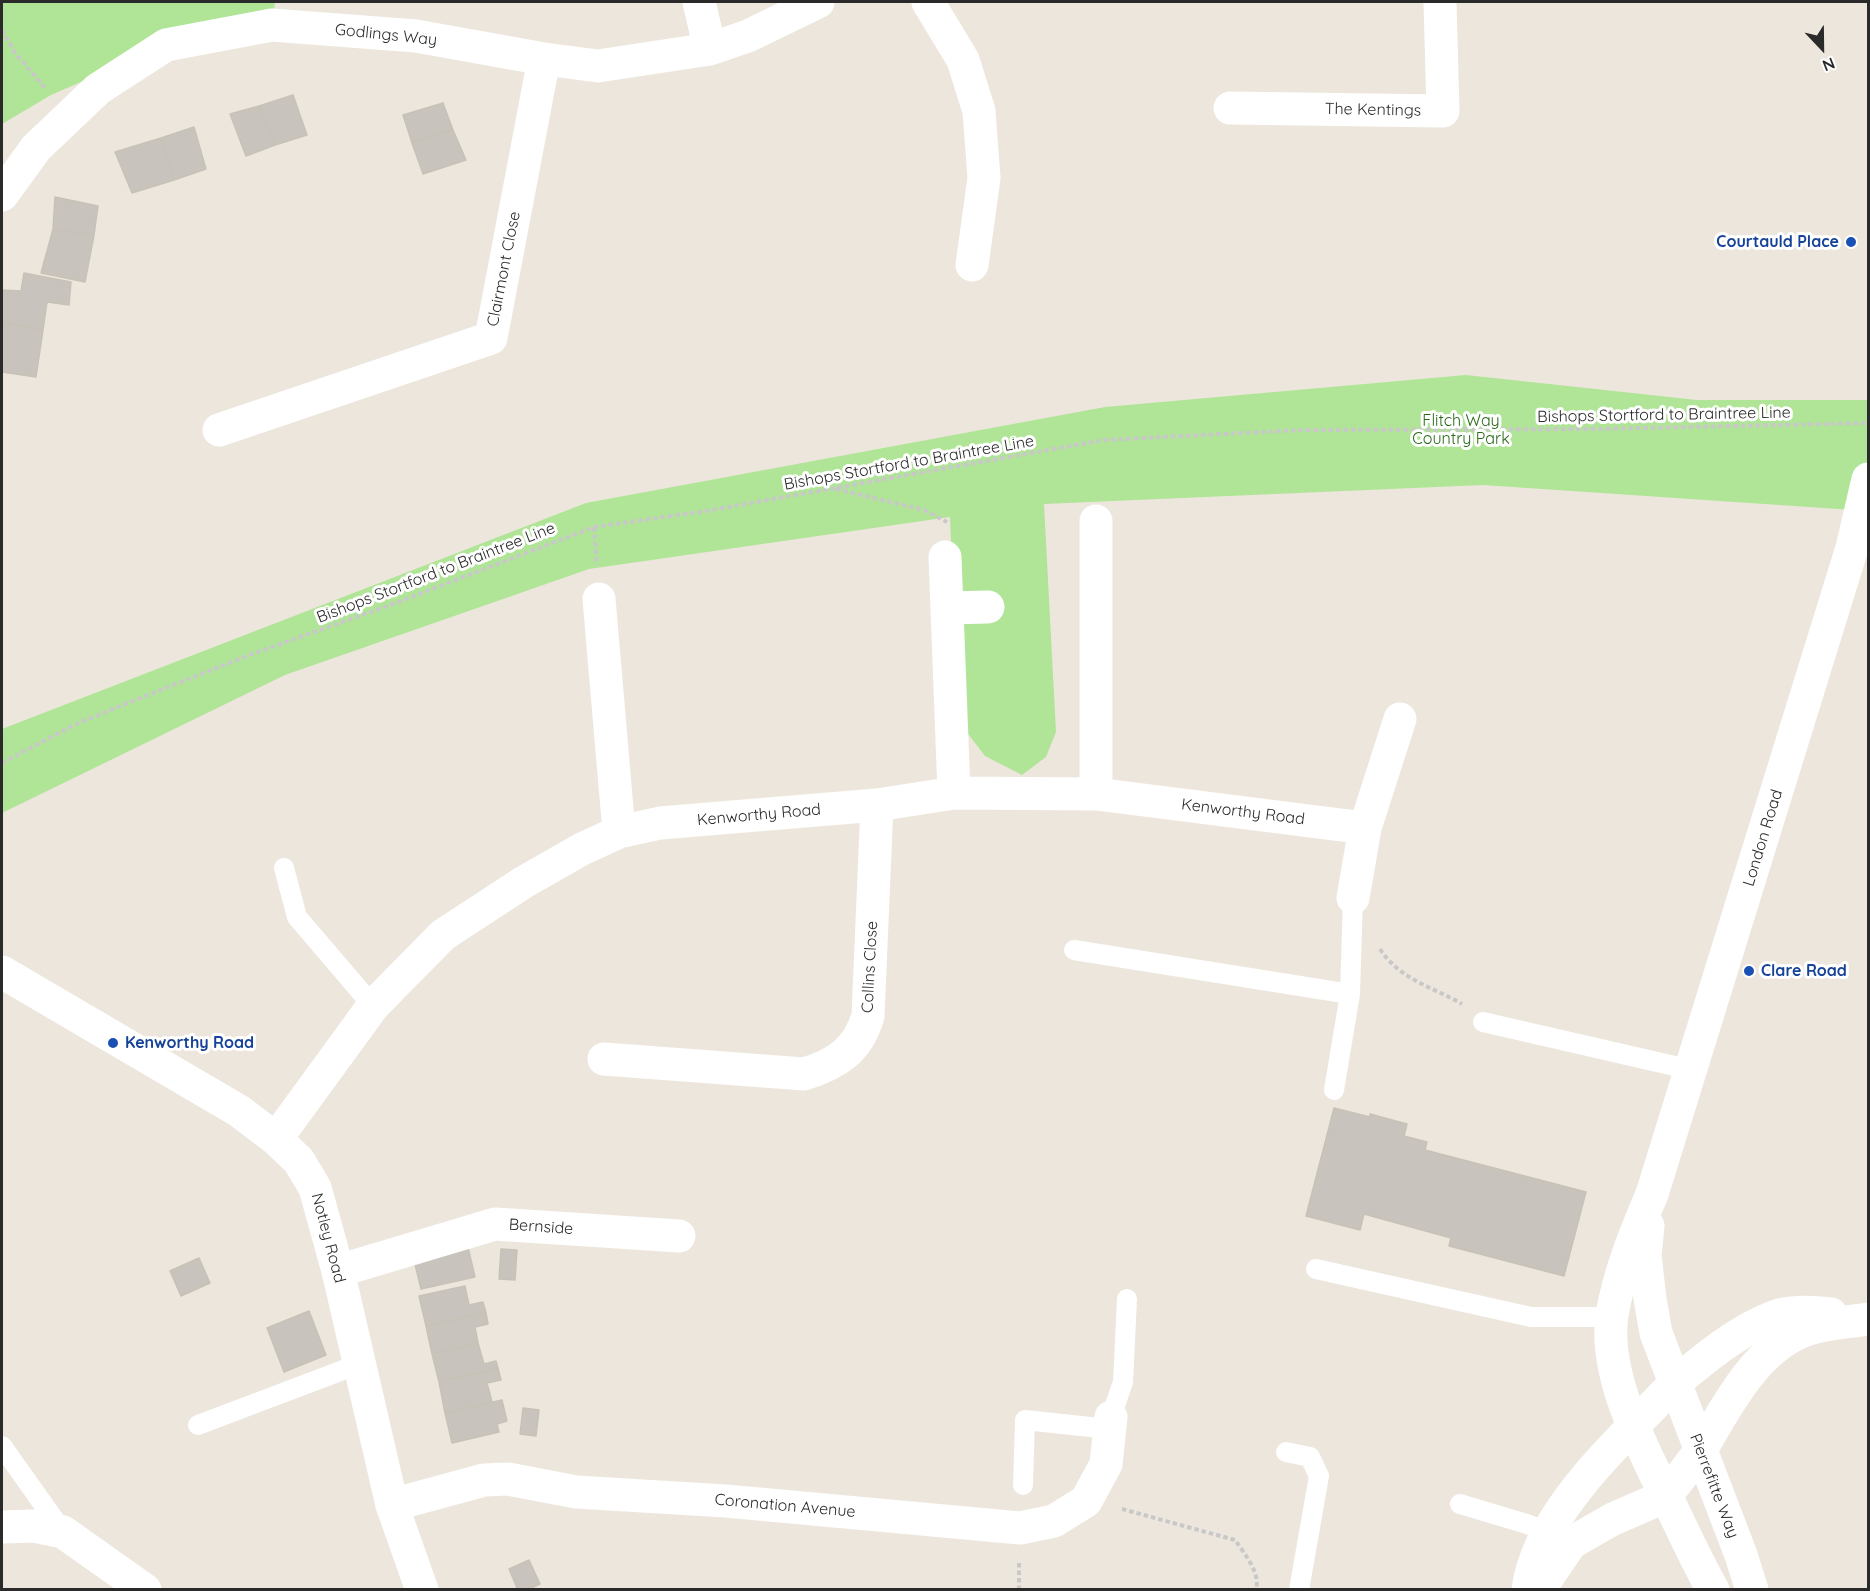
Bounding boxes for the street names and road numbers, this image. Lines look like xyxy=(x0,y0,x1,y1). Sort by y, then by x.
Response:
street label: Godlings Way xyxy=(334,20,438,50)
street label: The Kentings xyxy=(1325,100,1421,120)
street label: Clairmont Close xyxy=(483,210,525,328)
street label: Bishops Stortford to Braintree Line xyxy=(1537,403,1791,427)
street label: Bishops Stortford to Braintree Line xyxy=(782,432,1036,494)
street label: Bishops Stortford to Braintree Line xyxy=(314,519,558,627)
street label: London Road xyxy=(1739,787,1787,889)
street label: Kenworthy Road xyxy=(1180,795,1306,829)
street label: Kenworthy Road xyxy=(696,800,822,830)
street label: Collins Close xyxy=(858,920,882,1014)
street label: Notley Road xyxy=(307,1191,349,1285)
street label: Bernside xyxy=(508,1215,574,1239)
street label: Pierrefitte Way xyxy=(1685,1431,1743,1541)
street label: Coronation Avenue xyxy=(714,1490,856,1522)

